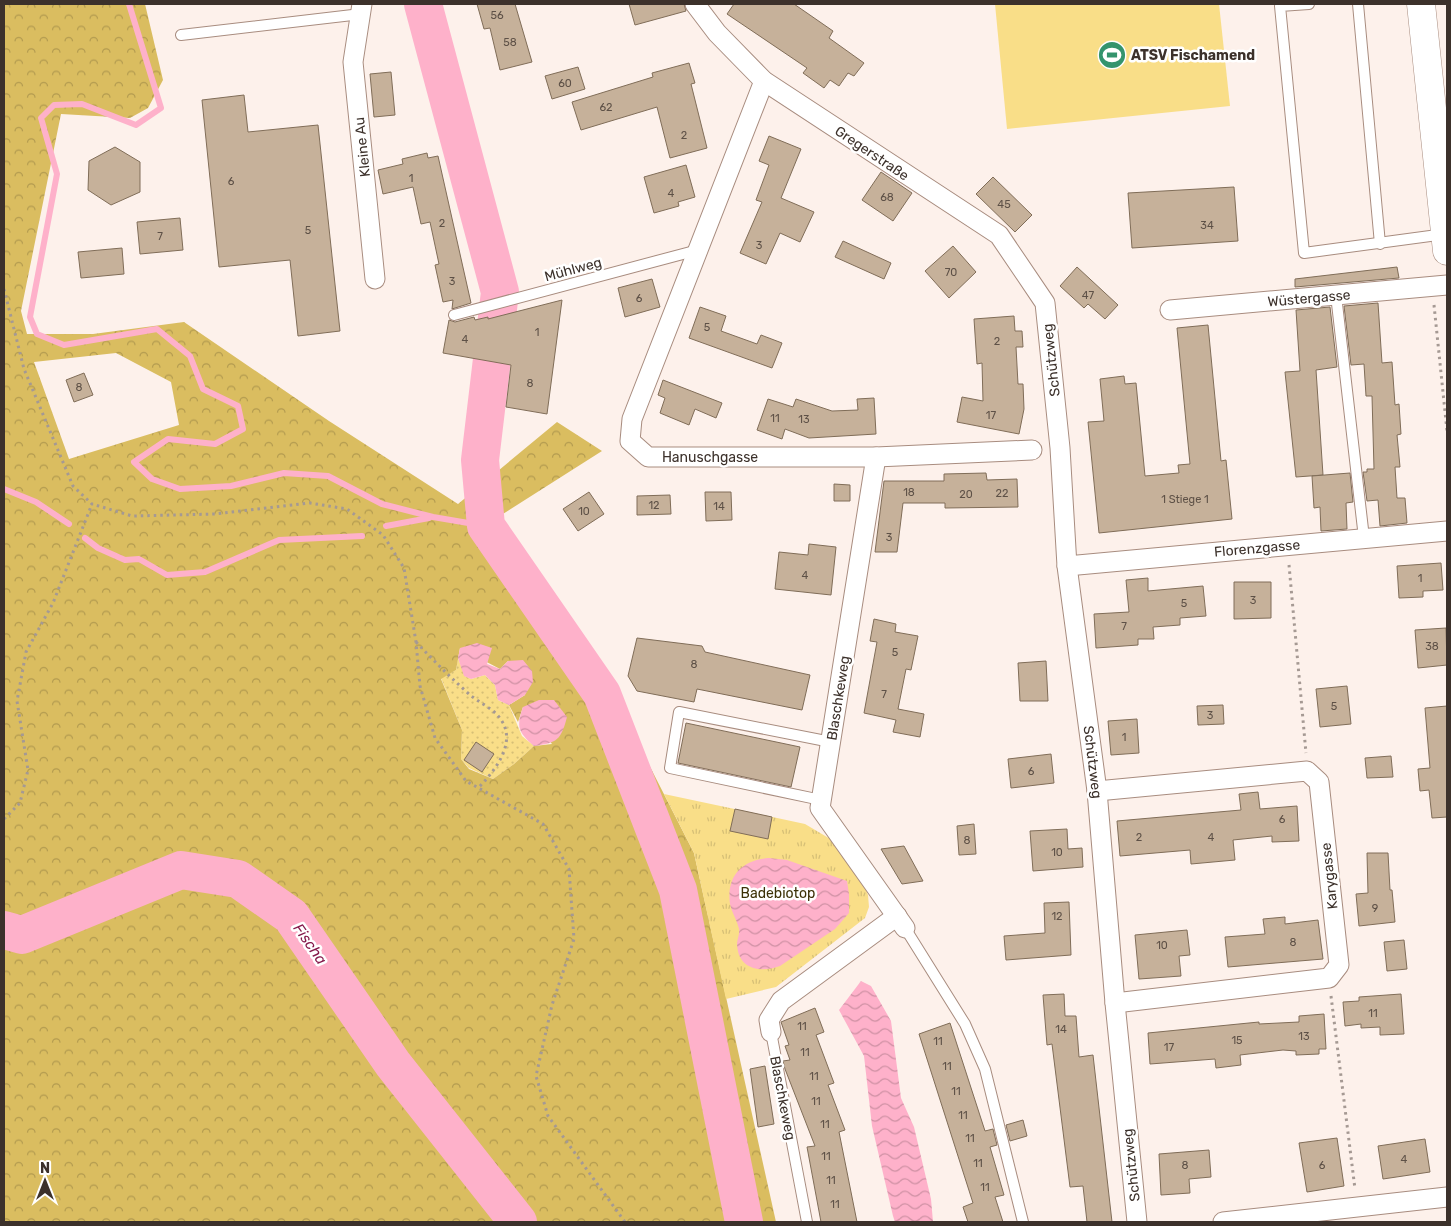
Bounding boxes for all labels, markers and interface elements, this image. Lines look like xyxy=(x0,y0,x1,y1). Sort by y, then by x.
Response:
house number: 56 xyxy=(490,9,504,22)
house number: 58 xyxy=(503,36,517,49)
sports icon: ATSV Fischamend xyxy=(1097,40,1127,70)
place label: ATSV Fischamend xyxy=(1131,47,1255,64)
house number: 60 xyxy=(558,77,572,90)
house number: 62 xyxy=(599,101,613,114)
street label: Kleine Au xyxy=(351,116,374,178)
street label: Gregerstraße xyxy=(831,122,912,185)
house number: 2 xyxy=(681,129,687,142)
house number: 1 xyxy=(409,172,413,185)
house number: 6 xyxy=(228,175,235,188)
house number: 4 xyxy=(668,187,675,200)
house number: 68 xyxy=(880,191,894,204)
house number: 45 xyxy=(997,198,1011,211)
house number: 2 xyxy=(439,217,445,230)
house number: 34 xyxy=(1200,219,1214,232)
house number: 5 xyxy=(305,224,312,237)
house number: 7 xyxy=(157,230,163,243)
house number: 3 xyxy=(756,239,763,252)
street label: Mühlweg xyxy=(543,254,604,285)
house number: 70 xyxy=(945,266,957,279)
house number: 3 xyxy=(449,275,456,288)
street label: Wüstergasse xyxy=(1267,286,1351,311)
house number: 47 xyxy=(1082,289,1094,302)
house number: 6 xyxy=(636,292,643,305)
house number: 5 xyxy=(704,321,711,334)
street label: Schützweg xyxy=(1039,323,1064,397)
house number: 1 xyxy=(535,326,539,339)
house number: 4 xyxy=(462,333,469,346)
house number: 2 xyxy=(994,335,1000,348)
house number: 8 xyxy=(527,377,534,390)
house number: 8 xyxy=(76,381,83,394)
house number: 17 xyxy=(986,409,997,422)
house number: 11 xyxy=(770,412,780,425)
house number: 13 xyxy=(798,413,810,426)
street label: Hanuschgasse xyxy=(662,449,758,466)
house number: 18 xyxy=(903,486,915,499)
house number: 22 xyxy=(996,487,1008,500)
house number: 20 xyxy=(959,488,973,501)
house number: 1 Stiege 1 xyxy=(1161,493,1209,506)
house number: 12 xyxy=(648,499,660,512)
house number: 14 xyxy=(713,500,725,513)
house number: 10 xyxy=(578,505,590,518)
house number: 3 xyxy=(886,531,893,544)
street label: Florenzgasse xyxy=(1213,536,1301,561)
house number: 4 xyxy=(802,569,809,582)
house number: 1 xyxy=(1418,572,1422,585)
house number: 3 xyxy=(1250,594,1257,607)
house number: 5 xyxy=(1181,597,1188,610)
house number: 7 xyxy=(1121,620,1127,633)
house number: 38 xyxy=(1425,640,1439,653)
house number: 5 xyxy=(892,646,899,659)
street label: Blaschkeweg xyxy=(823,654,854,742)
house number: 8 xyxy=(691,658,698,671)
house number: 7 xyxy=(881,688,887,701)
house number: 5 xyxy=(1331,700,1338,713)
house number: 3 xyxy=(1207,709,1214,722)
street label: Schützweg xyxy=(1080,725,1105,799)
house number: 1 xyxy=(1122,731,1126,744)
house number: 6 xyxy=(1028,765,1035,778)
house number: 6 xyxy=(1279,813,1286,826)
house number: 2 xyxy=(1136,831,1142,844)
house number: 4 xyxy=(1208,831,1215,844)
house number: 8 xyxy=(964,834,971,847)
street label: Karygasse xyxy=(1318,842,1341,910)
house number: 10 xyxy=(1051,846,1063,859)
park label: Badebiotop xyxy=(741,885,815,902)
house number: 9 xyxy=(1372,902,1378,915)
house number: 12 xyxy=(1051,910,1063,923)
water label: Fischa xyxy=(289,920,331,968)
house number: 8 xyxy=(1290,936,1297,949)
house number: 10 xyxy=(1156,939,1168,952)
house number: 11 xyxy=(1368,1007,1378,1020)
house number: 11 xyxy=(797,1020,807,1033)
house number: 14 xyxy=(1055,1023,1067,1036)
house number: 13 xyxy=(1298,1030,1310,1043)
house number: 15 xyxy=(1231,1034,1243,1047)
house number: 11 xyxy=(933,1035,943,1048)
house number: 17 xyxy=(1164,1041,1175,1054)
house number: 11 xyxy=(800,1046,810,1059)
street label: Blaschkeweg xyxy=(766,1054,799,1142)
house number: 11 xyxy=(942,1060,952,1073)
house number: 11 xyxy=(809,1070,819,1083)
house number: 11 xyxy=(951,1085,961,1098)
house number: 11 xyxy=(811,1095,821,1108)
house number: 11 xyxy=(958,1109,968,1122)
house number: 11 xyxy=(820,1118,830,1131)
street label: Schützweg xyxy=(1119,1128,1144,1202)
house number: 11 xyxy=(965,1132,975,1145)
house number: 11 xyxy=(821,1150,831,1163)
house number: 4 xyxy=(1401,1153,1408,1166)
north arrow xyxy=(20,1156,70,1206)
house number: 11 xyxy=(973,1157,983,1170)
house number: 8 xyxy=(1182,1159,1189,1172)
house number: 6 xyxy=(1319,1159,1326,1172)
text: N xyxy=(40,1160,50,1177)
house number: 11 xyxy=(826,1174,836,1187)
house number: 11 xyxy=(980,1181,990,1194)
house number: 11 xyxy=(830,1198,840,1211)

